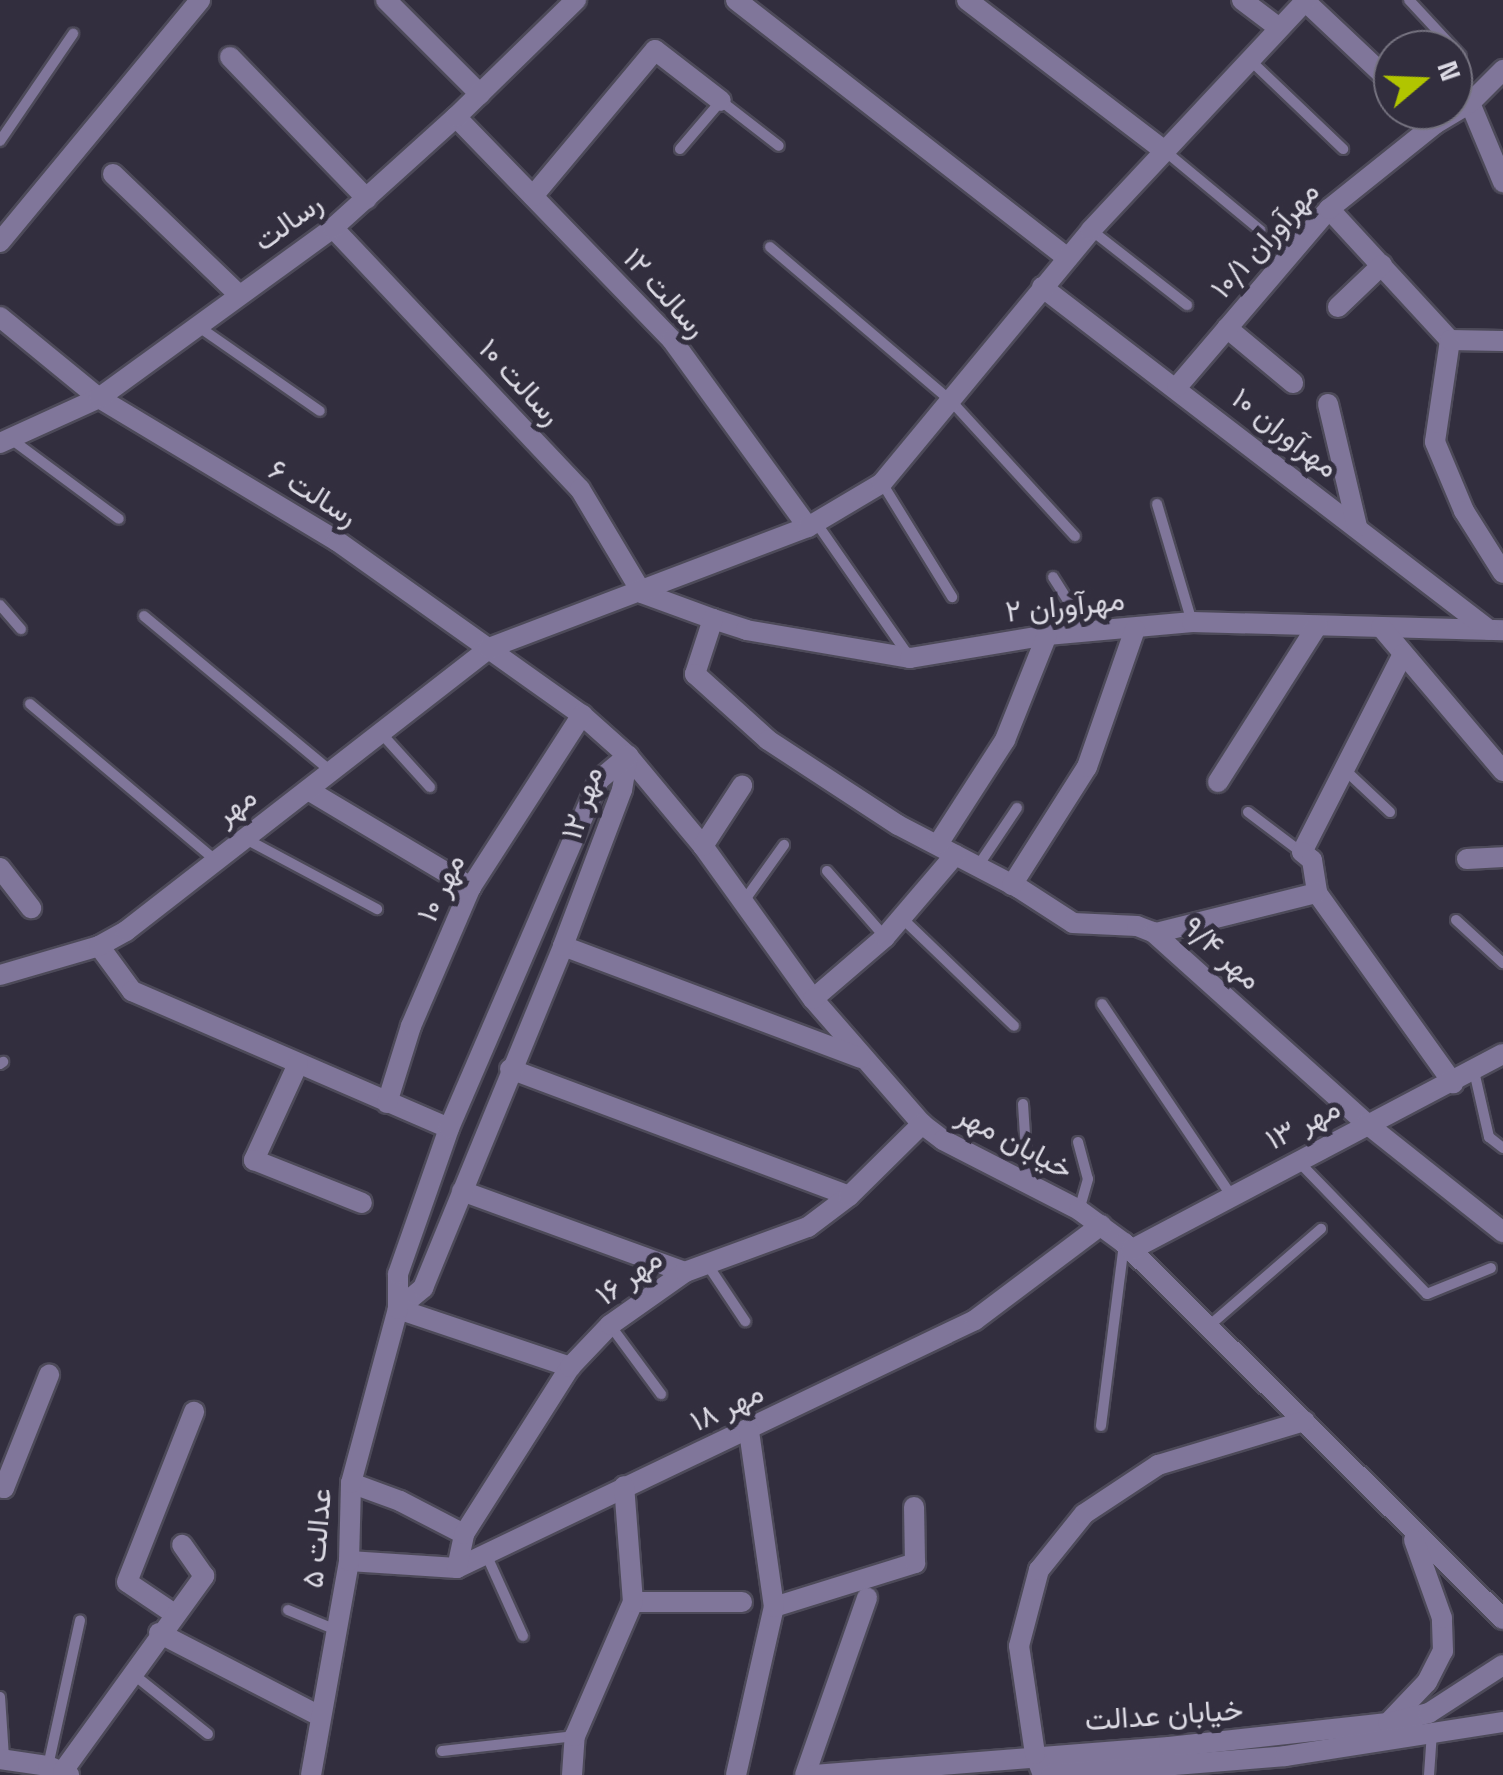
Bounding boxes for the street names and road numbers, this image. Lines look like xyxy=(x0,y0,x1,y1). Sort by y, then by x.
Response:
street label: مهرآوران ۱۰/۱ xyxy=(1203,174,1327,306)
street label: رسالت xyxy=(247,185,329,259)
street label: رسالت ۱۲ xyxy=(615,241,715,345)
street label: رسالت ۱۰ xyxy=(471,331,569,433)
street label: مهرآوران ۱۰ xyxy=(1225,380,1345,486)
street label: رسالت ۶ xyxy=(262,452,364,534)
street label: مهرآوران ۲ xyxy=(1004,582,1126,630)
street label: مهر ۱۲ xyxy=(553,762,611,844)
street label: مهر xyxy=(208,779,264,833)
street label: مهر ۱۰ xyxy=(409,848,473,928)
street label: مهر ۹/۴ xyxy=(1175,909,1269,997)
street label: مهر ۱۳ xyxy=(1260,1090,1346,1158)
street label: خیابان مهر xyxy=(951,1097,1079,1187)
street label: مهر ۱۶ xyxy=(589,1241,669,1313)
street label: مهر ۱۸ xyxy=(685,1375,769,1439)
street label: عدالت ۵ xyxy=(295,1486,339,1590)
street label: خیابان عدالت xyxy=(1084,1692,1244,1738)

